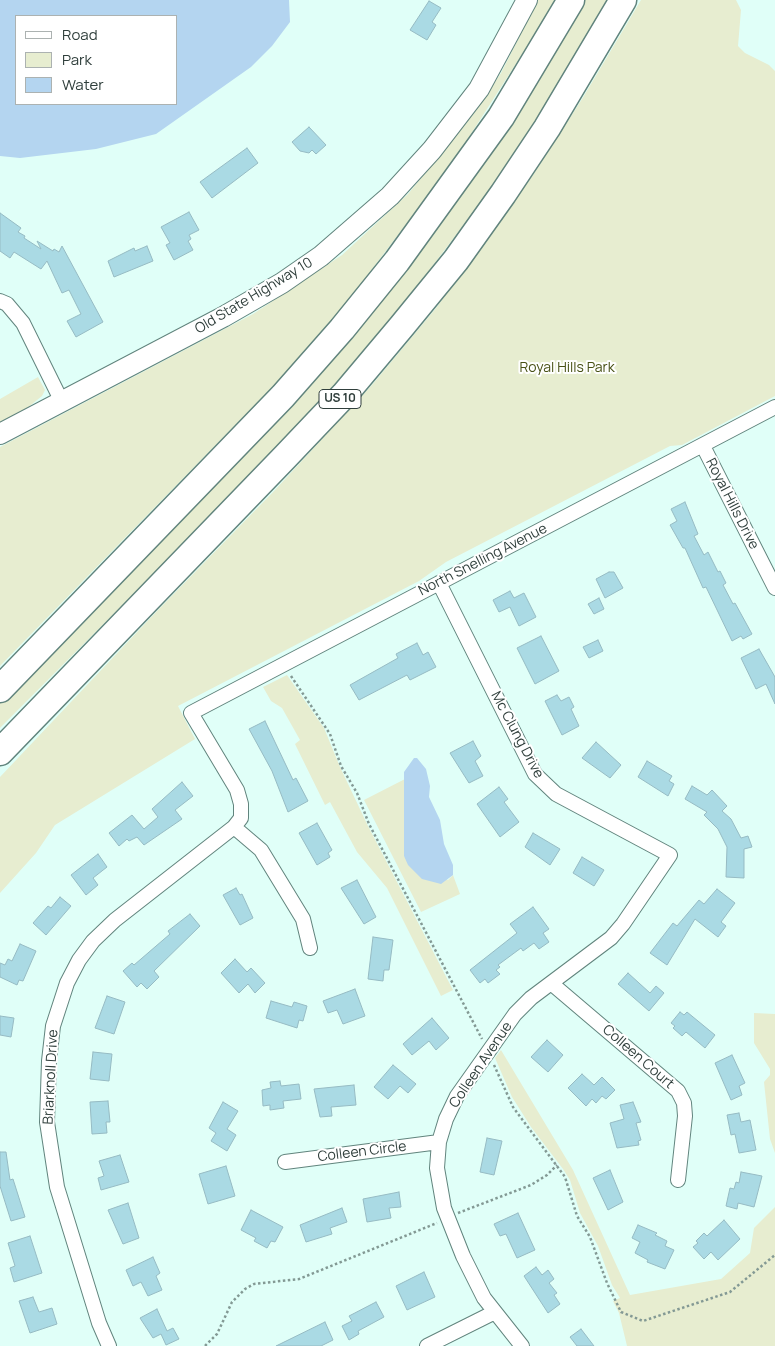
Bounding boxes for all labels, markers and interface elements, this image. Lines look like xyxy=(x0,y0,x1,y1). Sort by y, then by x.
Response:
legend xyxy=(15,15,178,105)
text: Road xyxy=(62,24,98,45)
text: Park xyxy=(62,49,92,70)
text: Water xyxy=(62,74,104,95)
street label: Old State Highway 10 xyxy=(192,254,316,338)
park label: Royal Hills Park xyxy=(519,360,615,376)
road number: US 10 xyxy=(319,389,361,408)
street label: Royal Hills Drive xyxy=(702,456,762,552)
street label: North Snelling Avenue xyxy=(416,520,550,600)
street label: Mc Clung Drive xyxy=(487,689,547,781)
street label: Colleen Avenue xyxy=(446,1019,516,1111)
street label: Colleen Court xyxy=(599,1021,677,1093)
street label: Briarknoll Drive xyxy=(40,1029,62,1125)
street label: Colleen Circle xyxy=(317,1138,407,1166)

